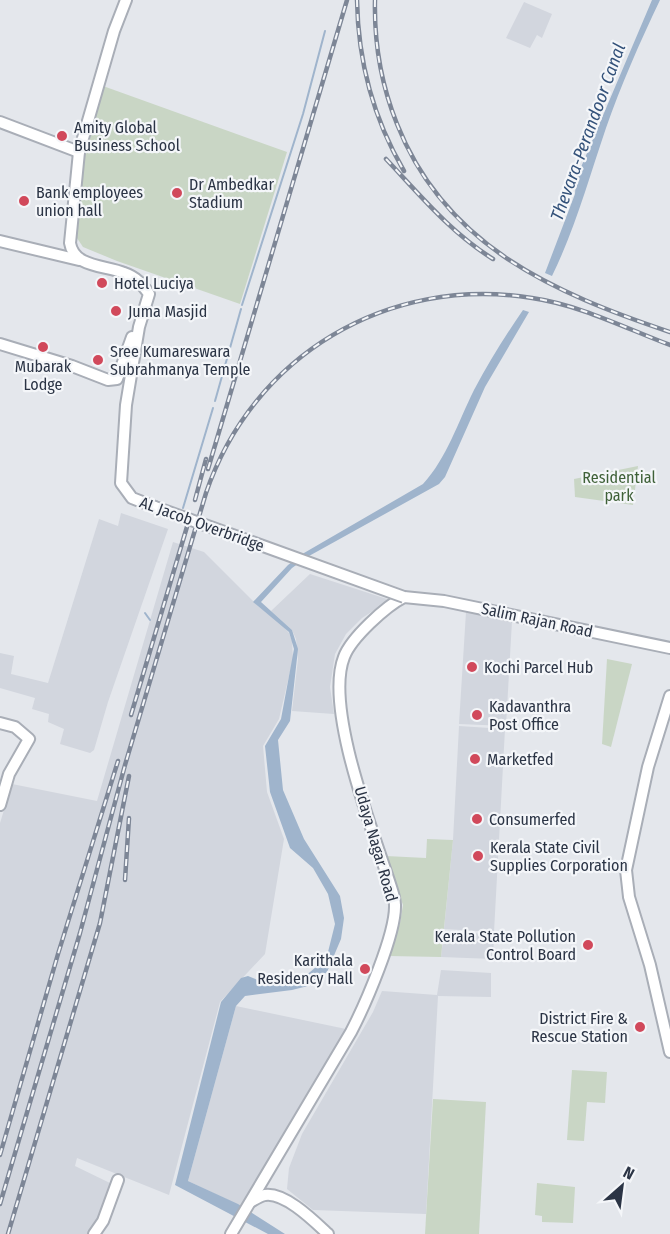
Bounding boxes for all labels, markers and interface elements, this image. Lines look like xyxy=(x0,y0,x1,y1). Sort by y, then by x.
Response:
water label: Thevara-Perandoor Canal xyxy=(546,40,630,224)
place label: Amity Global Business School xyxy=(74,118,180,155)
marker: Amity Global Business School xyxy=(55,129,69,143)
place label: Dr Ambedkar Stadium xyxy=(189,175,274,212)
place label: Bank employees union hall xyxy=(36,183,143,220)
marker: Dr Ambedkar Stadium xyxy=(170,186,184,200)
marker: Bank employees union hall xyxy=(17,194,31,208)
place label: Hotel Luciya xyxy=(114,274,194,293)
marker: Hotel Luciya xyxy=(95,276,109,290)
place label: Juma Masjid xyxy=(128,302,207,321)
marker: Juma Masjid xyxy=(109,304,123,318)
marker: Mubarak Lodge xyxy=(36,340,50,354)
place label: Sree Kumareswara Subrahmanya Temple xyxy=(110,342,251,379)
marker: Sree Kumareswara Subrahmanya Temple xyxy=(91,353,105,367)
place label: Mubarak Lodge xyxy=(15,357,72,394)
park label: Residential park xyxy=(582,468,656,505)
street label: AL Jacob Overbridge xyxy=(137,493,267,555)
street label: Salim Rajan Road xyxy=(480,599,594,641)
place label: Kochi Parcel Hub xyxy=(484,658,593,677)
marker: Kochi Parcel Hub xyxy=(465,660,479,674)
place label: Kadavanthra Post Office xyxy=(489,697,571,734)
marker: Kadavanthra Post Office xyxy=(470,708,484,722)
place label: Marketfed xyxy=(487,750,553,769)
marker: Marketfed xyxy=(468,752,482,766)
street label: Udaya Nagar Road xyxy=(350,784,402,904)
place label: Consumerfed xyxy=(489,810,576,829)
marker: Consumerfed xyxy=(470,812,484,826)
place label: Kerala State Civil Supplies Corporation xyxy=(490,838,628,875)
marker: Kerala State Civil Supplies Corporation xyxy=(471,849,485,863)
place label: Kerala State Pollution Control Board xyxy=(435,927,576,964)
marker: Kerala State Pollution Control Board xyxy=(581,938,595,952)
place label: Karithala Residency Hall xyxy=(257,951,353,988)
marker: Karithala Residency Hall xyxy=(358,962,372,976)
place label: District Fire & Rescue Station xyxy=(531,1009,628,1046)
marker: District Fire & Rescue Station xyxy=(633,1020,647,1034)
north arrow xyxy=(592,1156,652,1216)
text: N xyxy=(620,1163,638,1184)

